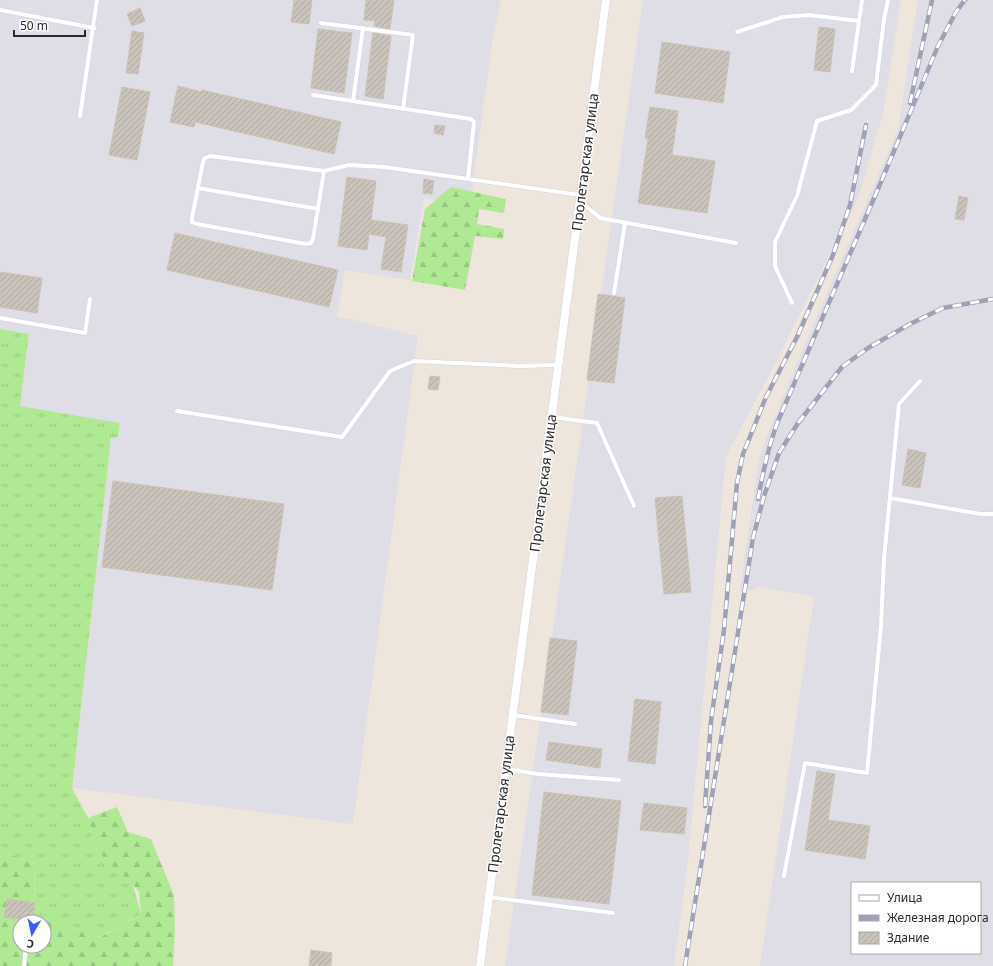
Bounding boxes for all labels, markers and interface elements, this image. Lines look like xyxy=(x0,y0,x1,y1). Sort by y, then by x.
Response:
scale bar xyxy=(14,12,85,38)
text: 50 m xyxy=(20,17,48,34)
street label: Пролетарская улица xyxy=(567,92,602,232)
street label: Пролетарская улица xyxy=(525,413,560,553)
street label: Пролетарская улица xyxy=(483,734,518,874)
legend xyxy=(851,882,981,954)
text: Улица xyxy=(887,889,922,906)
text: Железная дорога xyxy=(887,909,989,926)
north arrow xyxy=(12,914,52,954)
text: Здание xyxy=(887,929,930,946)
text: С xyxy=(26,936,35,952)

